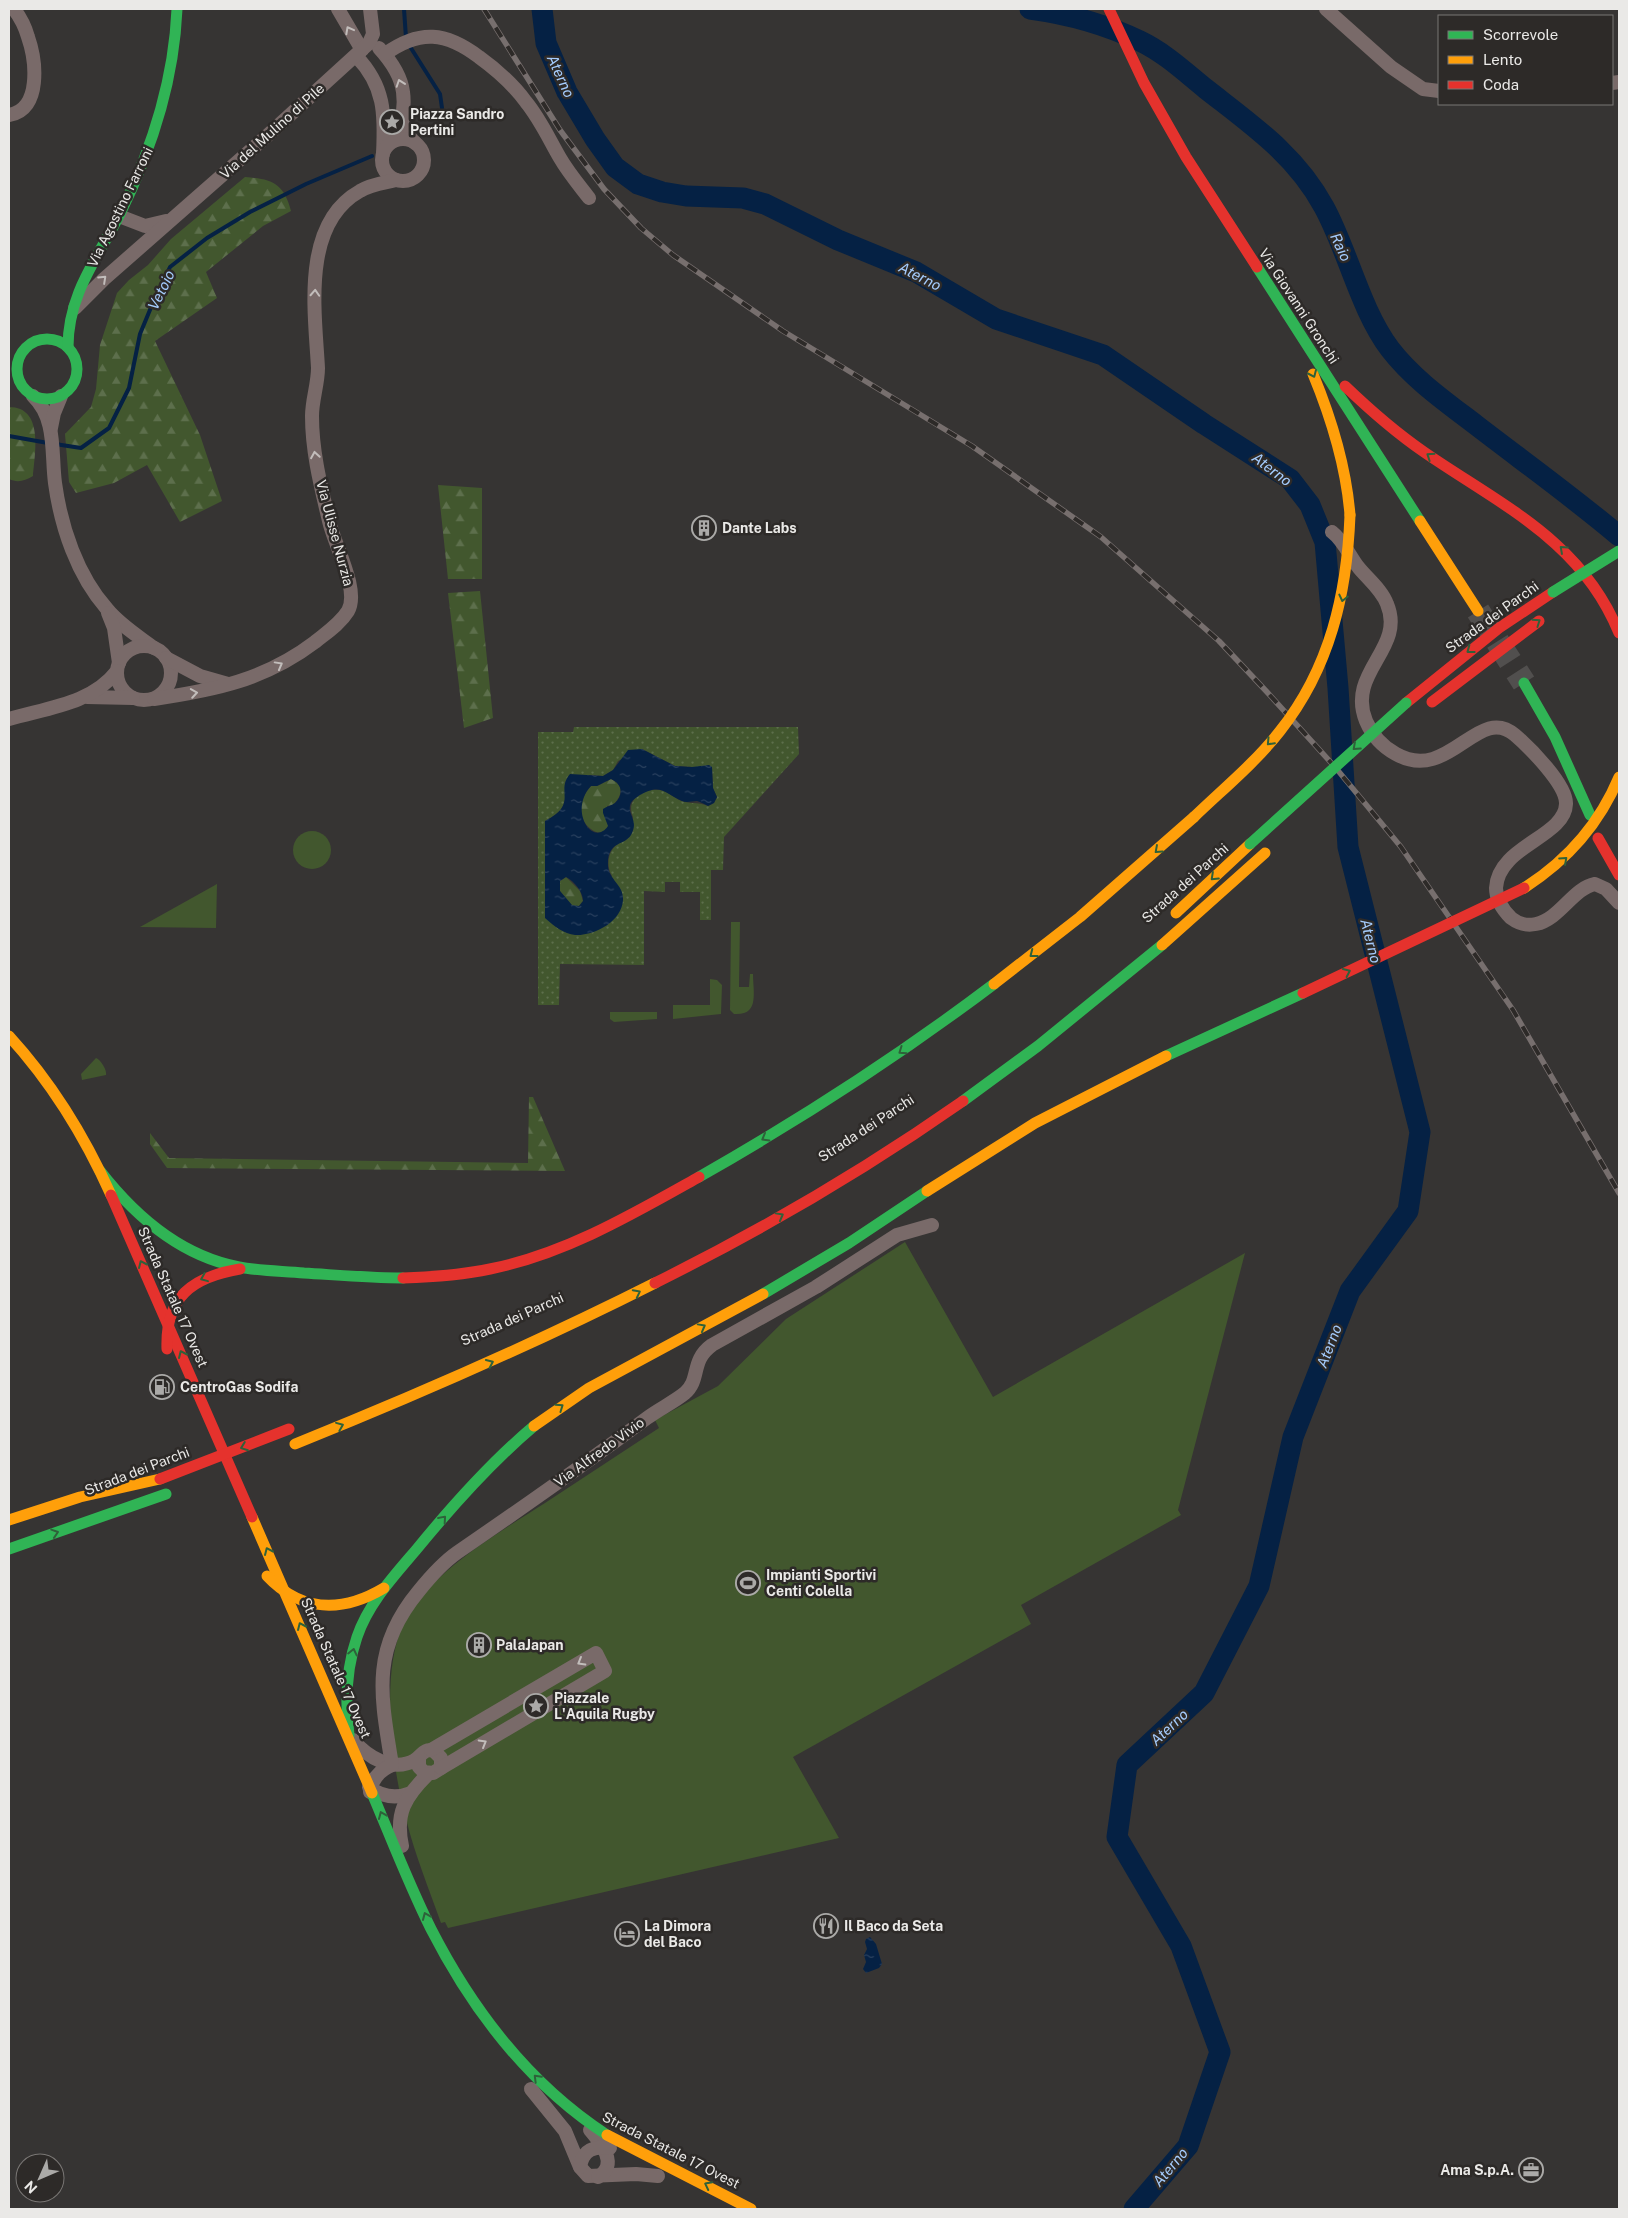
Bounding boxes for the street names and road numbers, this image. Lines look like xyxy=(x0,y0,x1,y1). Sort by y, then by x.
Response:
street label: Via del Mulino di Pile xyxy=(217,80,327,182)
street label: Via Agostino Farroni xyxy=(84,144,156,270)
street label: Via Giovanni Gronchi xyxy=(1256,246,1342,366)
street label: Via Ulisse Nurzia xyxy=(313,478,357,588)
street label: Strada dei Parchi xyxy=(1442,578,1542,656)
street label: Strada dei Parchi xyxy=(1138,840,1232,926)
street label: Strada dei Parchi xyxy=(815,1091,917,1165)
street label: Strada Statale 17 Ovest xyxy=(135,1224,211,1370)
street label: Strada dei Parchi xyxy=(458,1289,566,1349)
street label: Via Alfredo Vivio xyxy=(551,1414,647,1490)
street label: Strada dei Parchi xyxy=(82,1444,192,1498)
street label: Strada Statale 17 Ovest xyxy=(298,1595,374,1741)
street label: Strada Statale 17 Ovest xyxy=(600,2108,742,2192)

